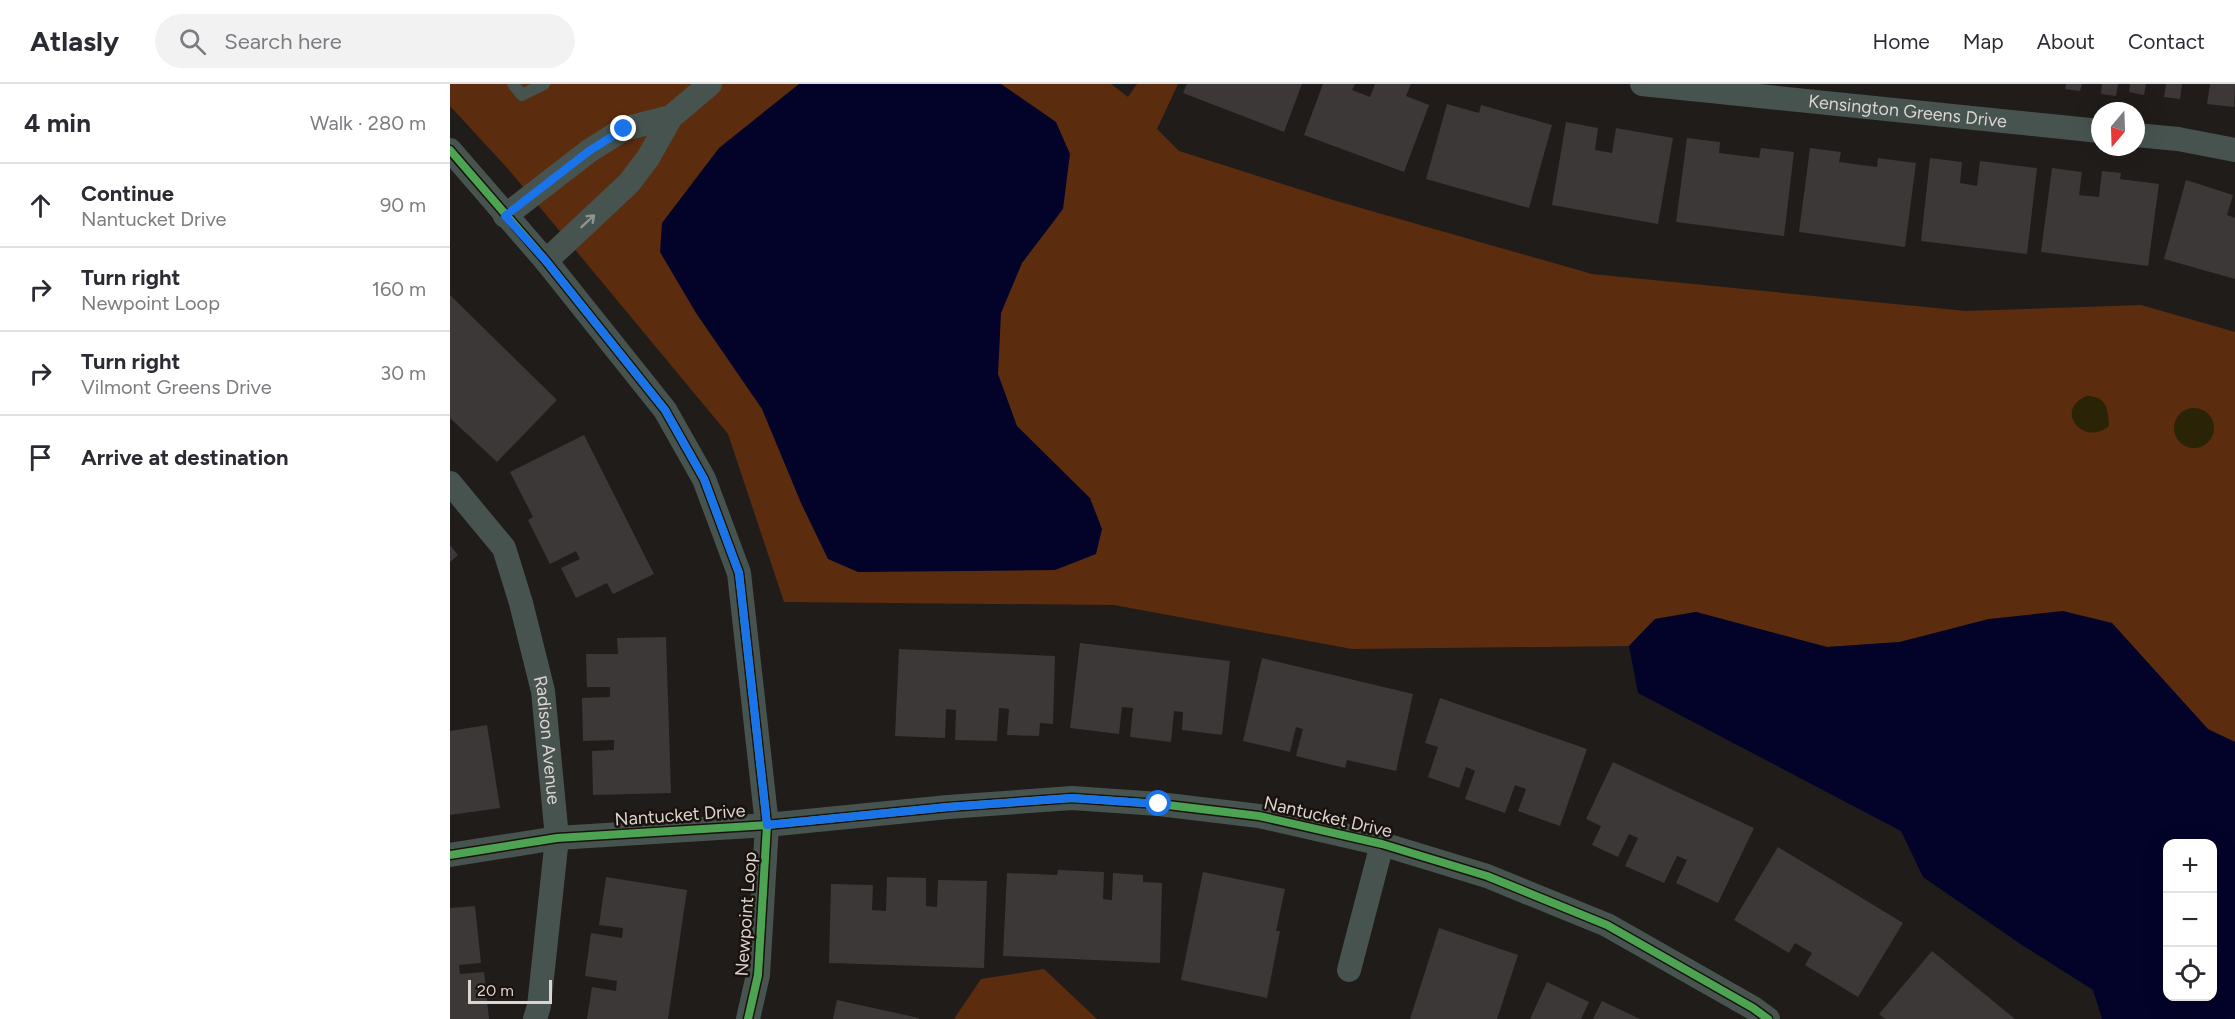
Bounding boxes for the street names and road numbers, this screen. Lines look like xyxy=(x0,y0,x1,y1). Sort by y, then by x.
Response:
street label: Kensington Greens Drive xyxy=(1807,90,2008,132)
street label: Radison Avenue xyxy=(529,673,565,806)
street label: Nantucket Drive xyxy=(1262,792,1394,842)
street label: Nantucket Drive xyxy=(614,799,746,831)
street label: Newpoint Loop xyxy=(731,851,761,977)

